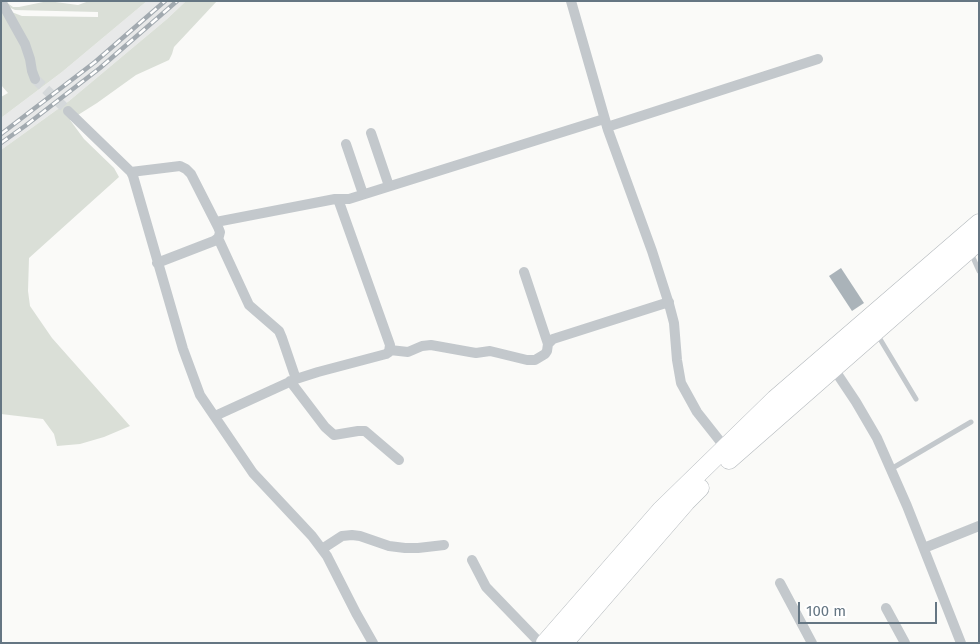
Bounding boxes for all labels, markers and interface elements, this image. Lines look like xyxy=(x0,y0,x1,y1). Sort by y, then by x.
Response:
scale bar xyxy=(800,592,939,624)
text: 100 m xyxy=(806,602,846,620)

